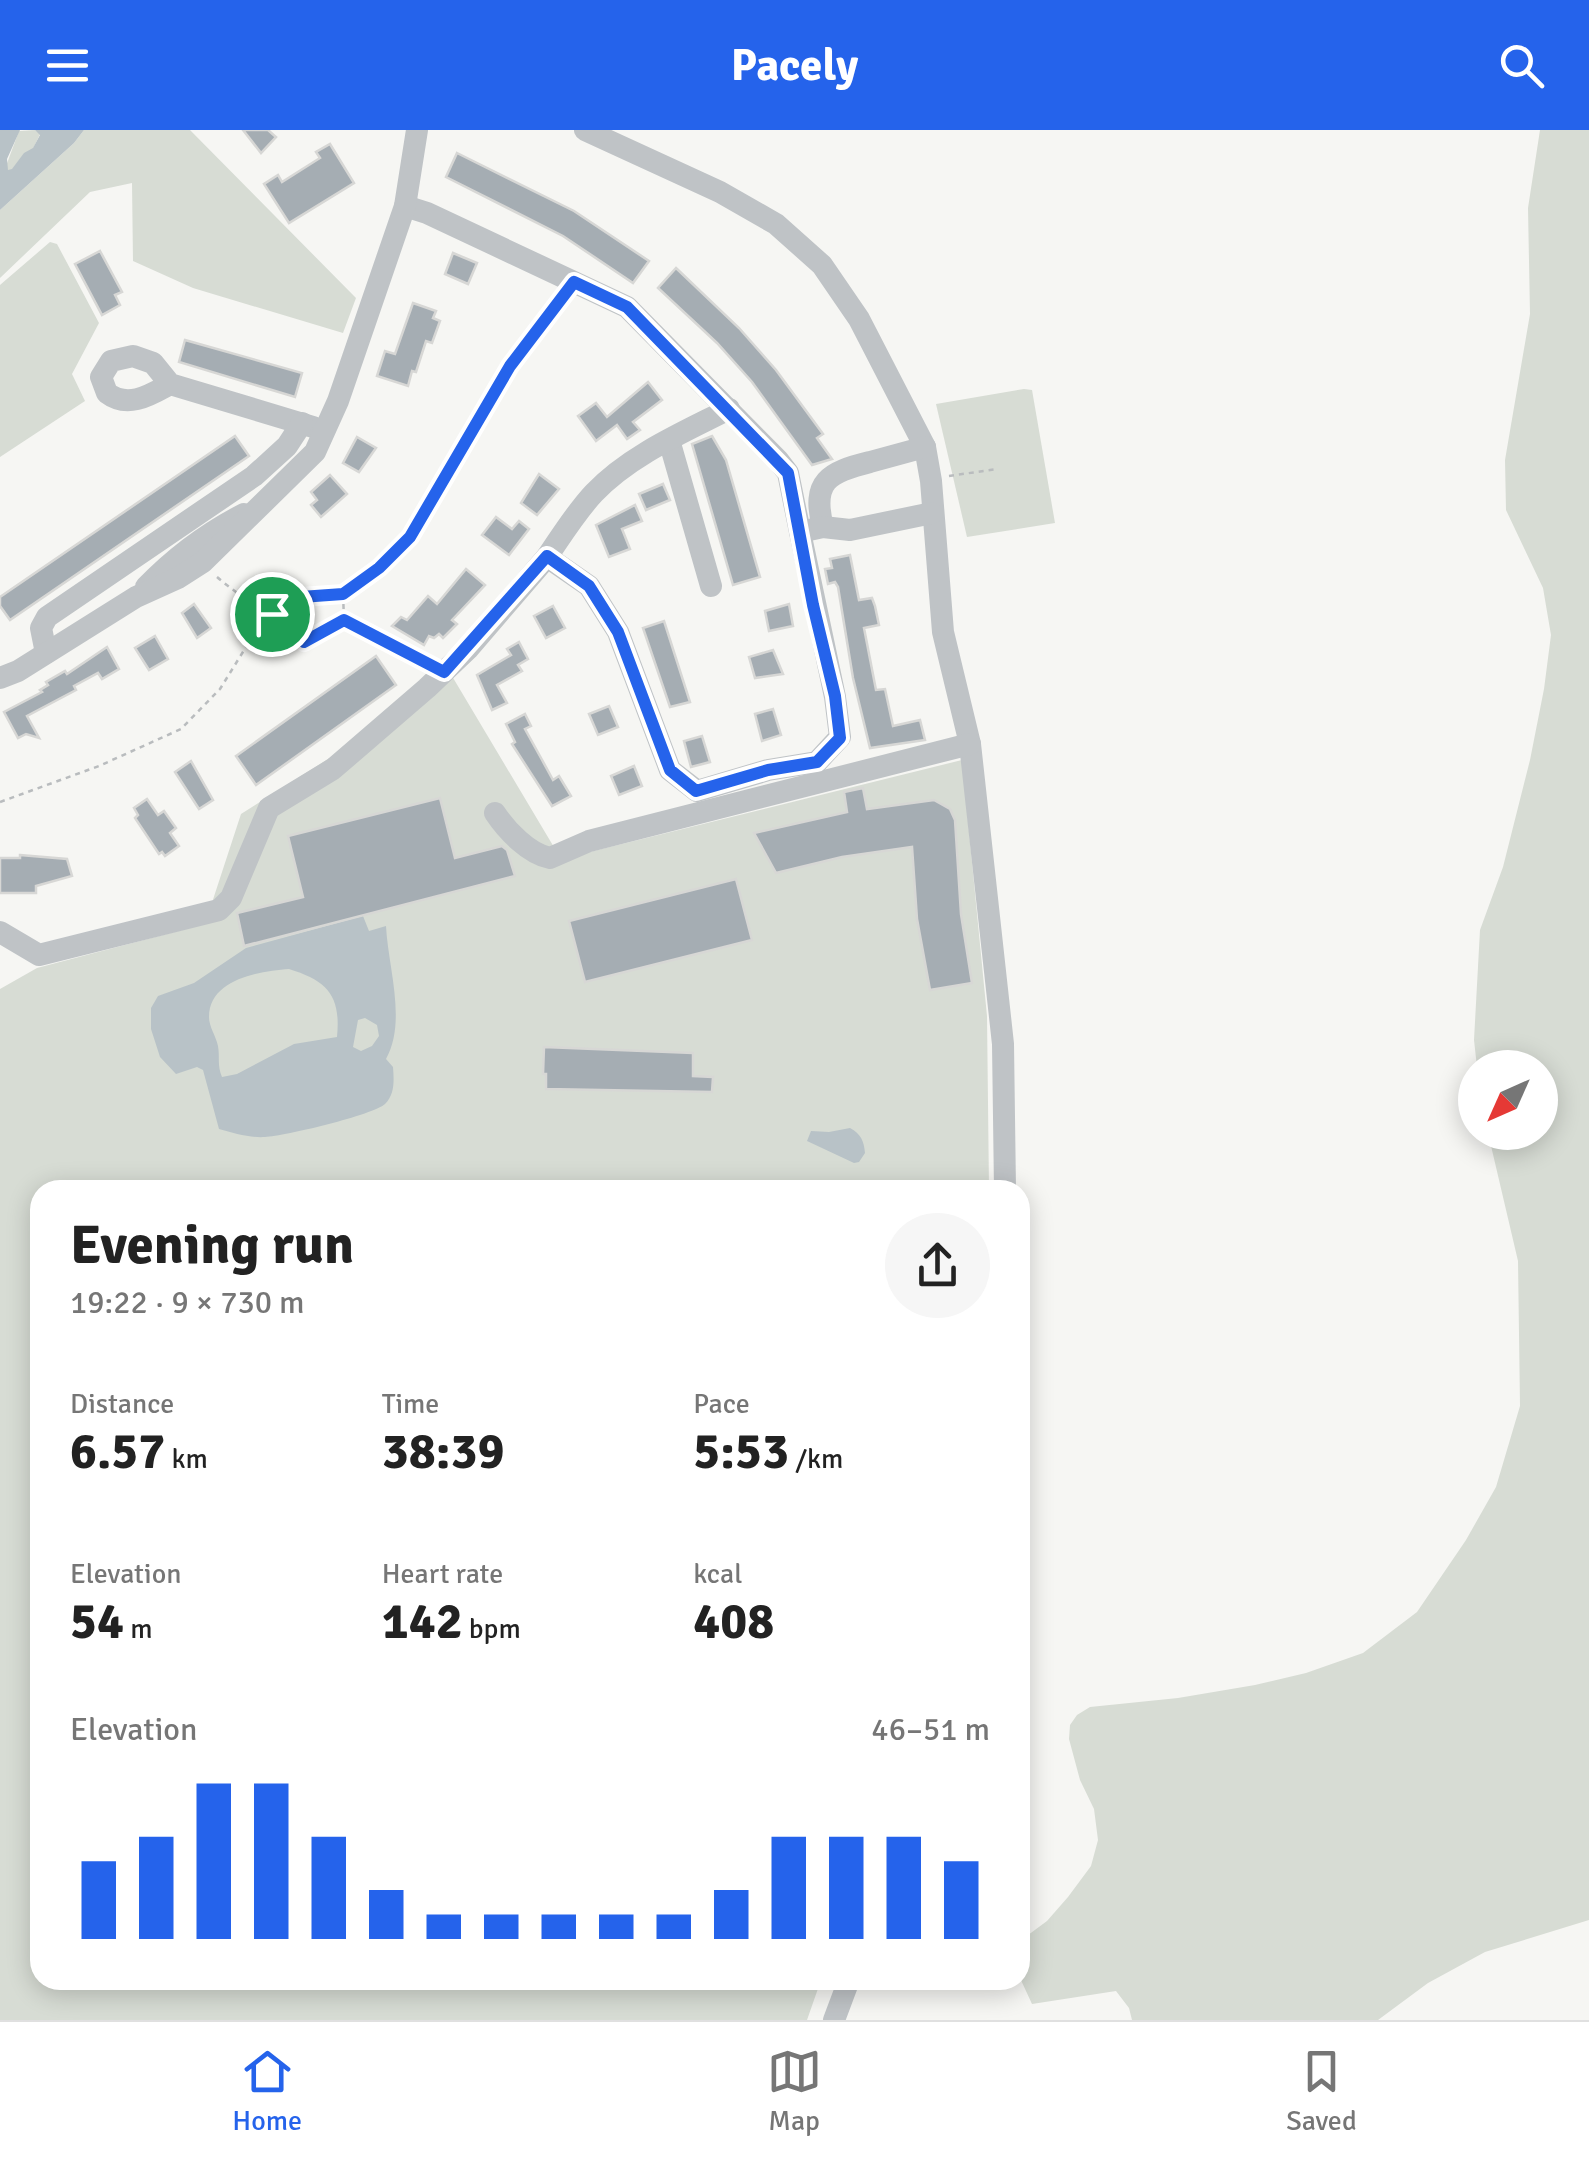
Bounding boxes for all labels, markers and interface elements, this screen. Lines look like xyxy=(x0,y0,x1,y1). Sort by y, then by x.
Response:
icon: menu xyxy=(40,38,95,93)
text: Pacely xyxy=(731,38,858,93)
icon: search xyxy=(1494,38,1549,93)
pin xyxy=(230,572,315,657)
icon: arrive xyxy=(245,587,300,642)
north arrow xyxy=(1458,1050,1558,1150)
map controls xyxy=(1458,1050,1558,1150)
text: Evening run xyxy=(70,1211,354,1279)
button: share xyxy=(885,1213,990,1318)
text: 19:22 · 9 × 730 m xyxy=(70,1283,305,1322)
text: Distance xyxy=(70,1387,174,1421)
text: Time xyxy=(382,1387,439,1421)
text: Pace xyxy=(693,1387,750,1421)
text: 6.57 xyxy=(70,1421,165,1483)
text: 38:39 xyxy=(382,1421,504,1483)
text: 5:53 xyxy=(693,1421,789,1483)
text: km xyxy=(165,1442,208,1476)
text: /km xyxy=(789,1442,843,1476)
text: Elevation xyxy=(70,1557,182,1591)
text: Heart rate xyxy=(382,1557,503,1591)
text: kcal xyxy=(693,1557,742,1591)
text: 54 xyxy=(70,1591,124,1653)
text: 142 xyxy=(382,1591,463,1653)
text: 408 xyxy=(693,1591,774,1653)
text: m xyxy=(124,1612,153,1646)
text: bpm xyxy=(463,1612,521,1646)
text: Elevation xyxy=(70,1710,197,1749)
text: 46–51 m xyxy=(871,1710,990,1749)
tab: Home xyxy=(232,2044,302,2138)
tab: Map xyxy=(767,2044,822,2138)
tab: Saved xyxy=(1286,2044,1357,2138)

